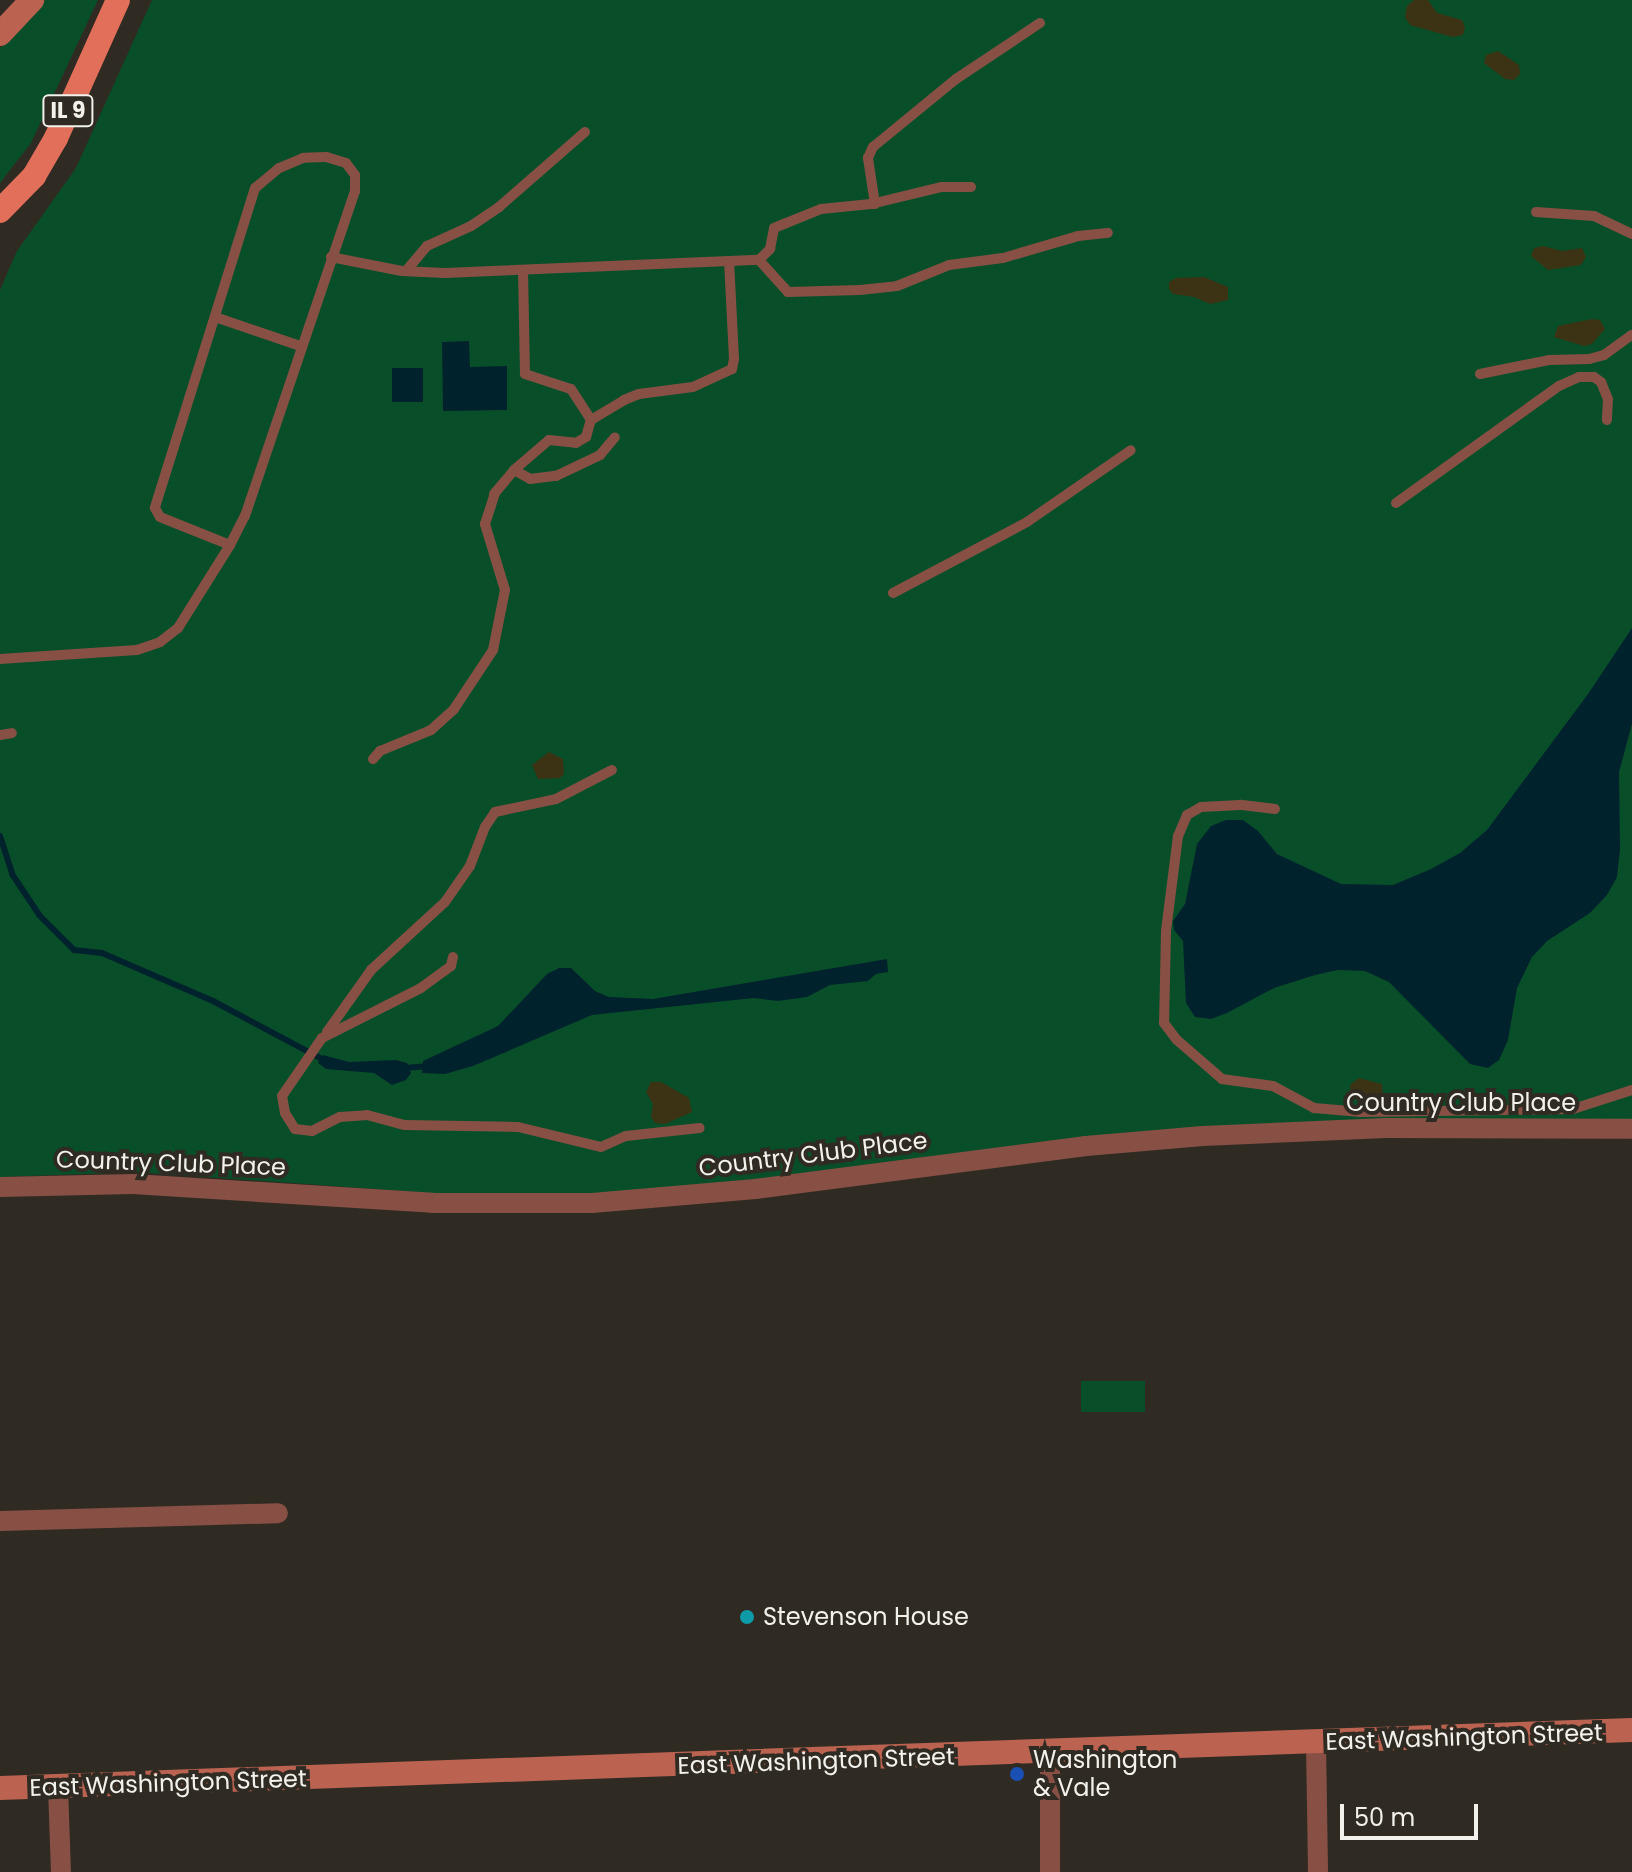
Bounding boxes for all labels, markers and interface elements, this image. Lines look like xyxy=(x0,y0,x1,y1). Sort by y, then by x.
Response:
road number: IL 9 xyxy=(42,93,94,129)
street label: Country Club Place xyxy=(1346,1089,1576,1117)
street label: Country Club Place xyxy=(697,1126,929,1182)
street label: Country Club Place xyxy=(56,1145,286,1181)
place label: Stevenson House xyxy=(763,1603,969,1631)
marker: Stevenson House xyxy=(738,1608,756,1626)
street label: East Washington Street xyxy=(1325,1718,1603,1756)
street label: East Washington Street xyxy=(677,1742,955,1780)
place label: Washington & Vale xyxy=(1033,1746,1177,1802)
street label: East Washington Street xyxy=(29,1764,307,1802)
marker: Washington & Vale xyxy=(1008,1765,1026,1783)
scale bar xyxy=(1344,1788,1482,1838)
text: 50 m xyxy=(1354,1801,1415,1834)

